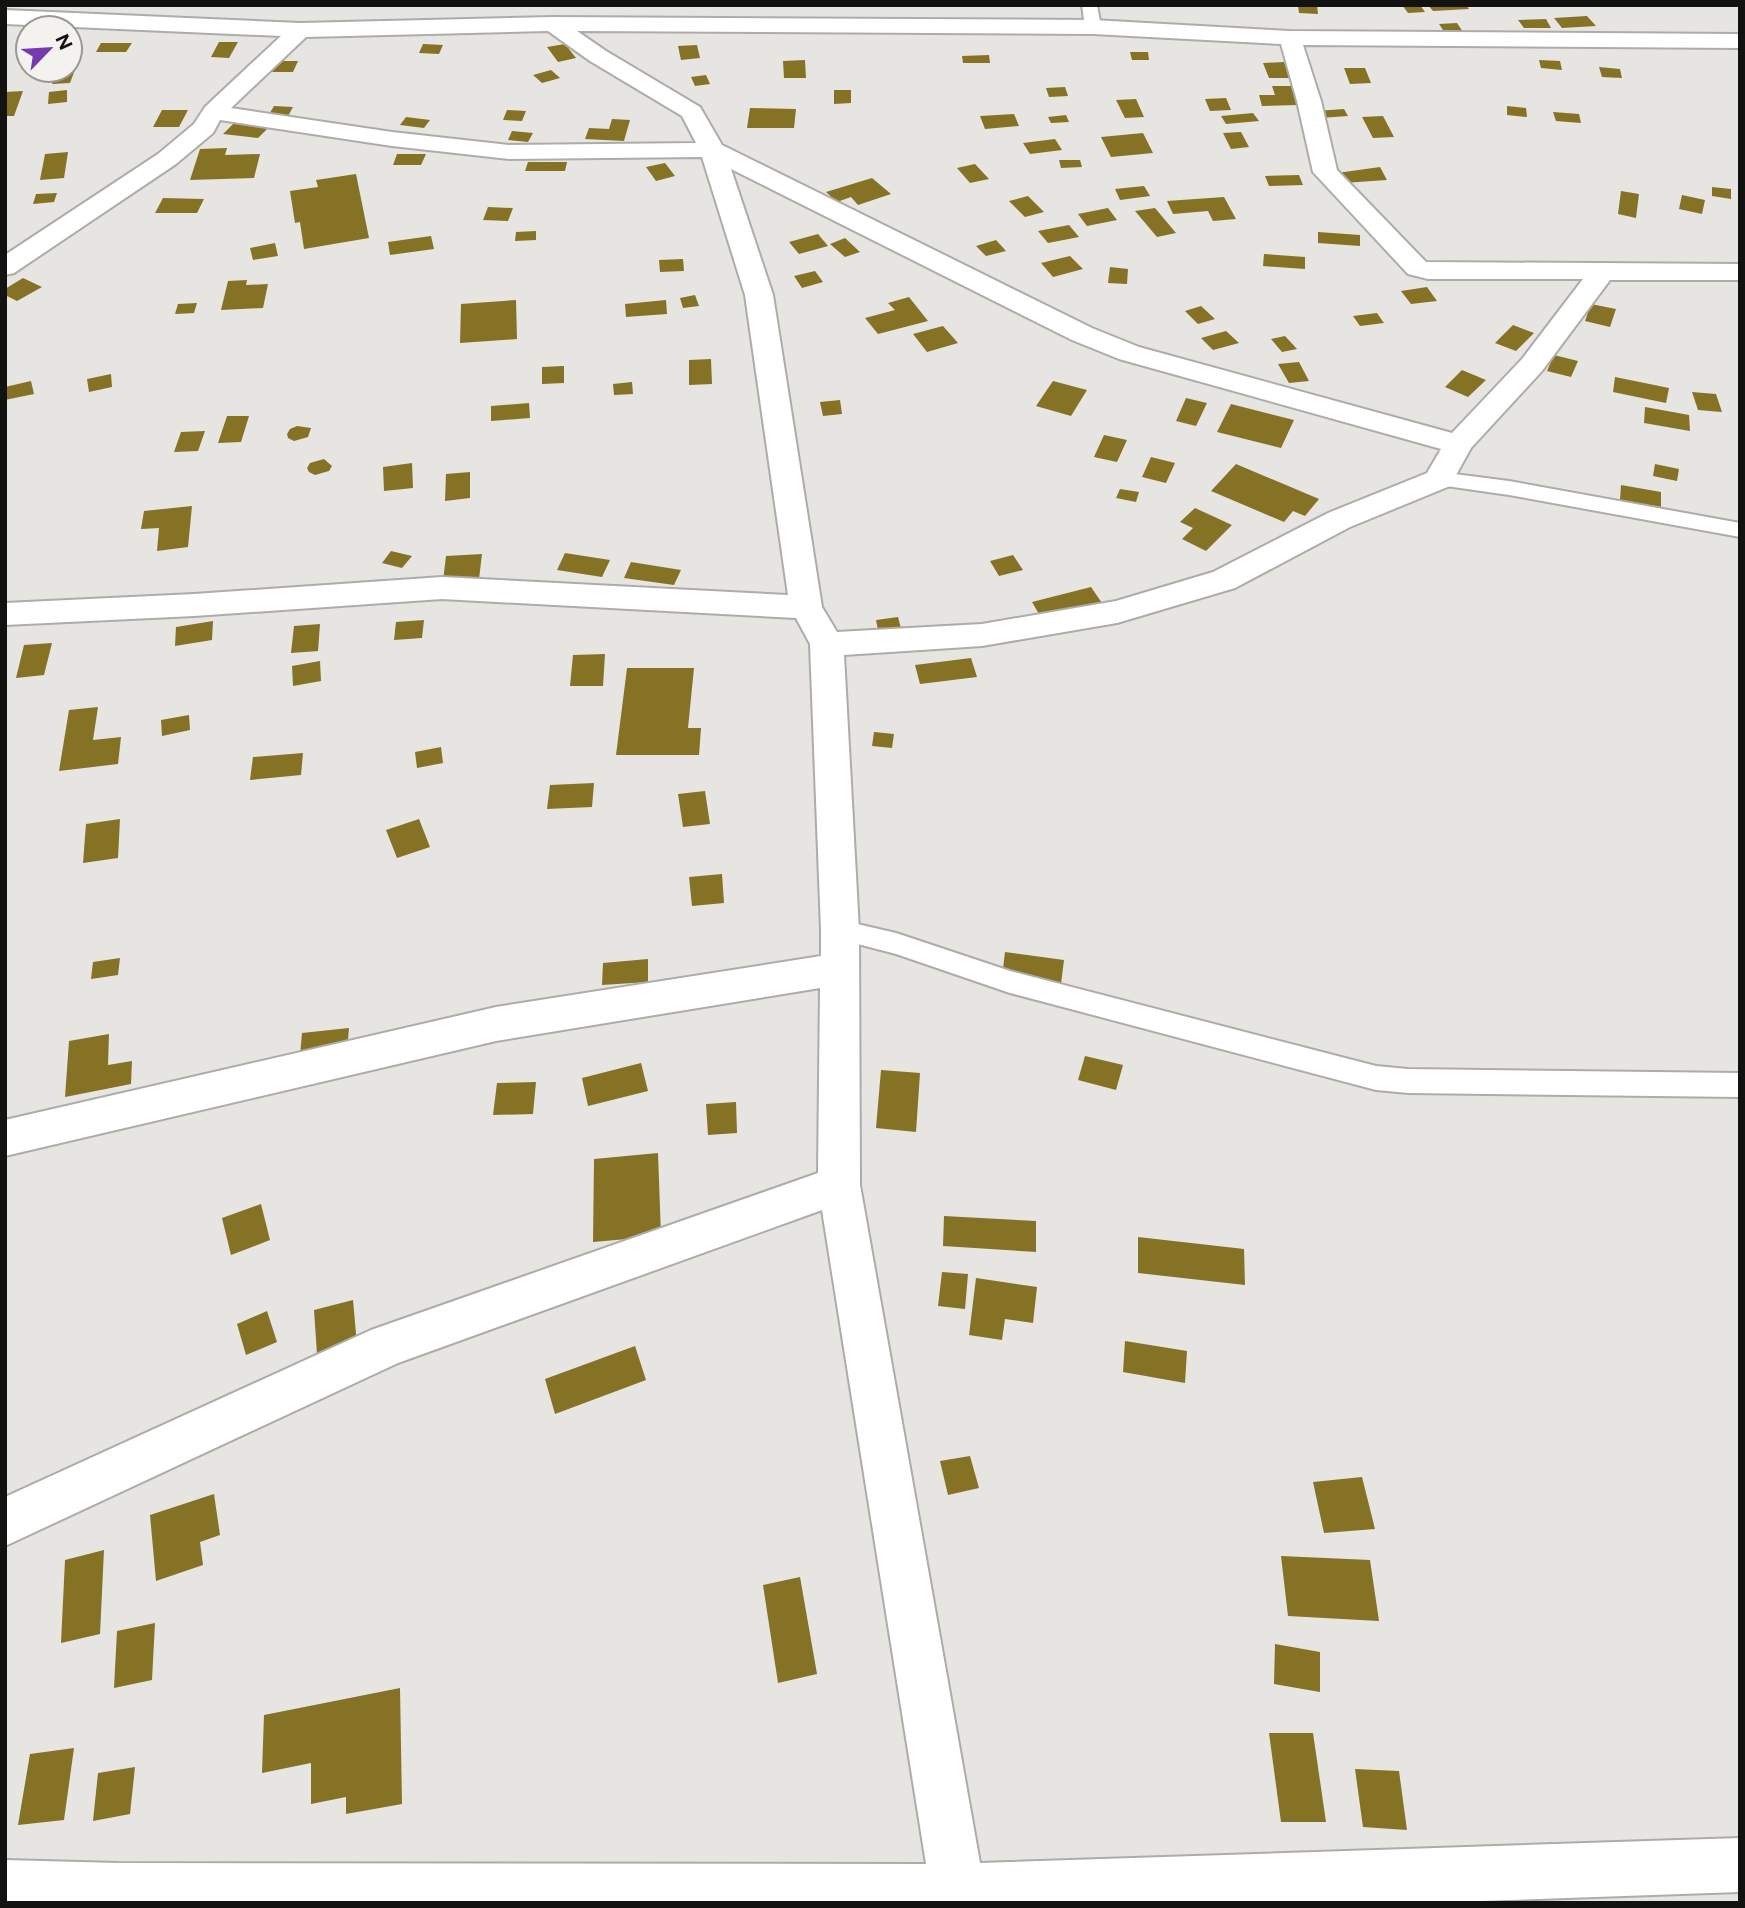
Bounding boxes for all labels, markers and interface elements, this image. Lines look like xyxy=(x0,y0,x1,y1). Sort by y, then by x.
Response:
north arrow xyxy=(14,14,84,84)
text: N xyxy=(50,31,77,54)

